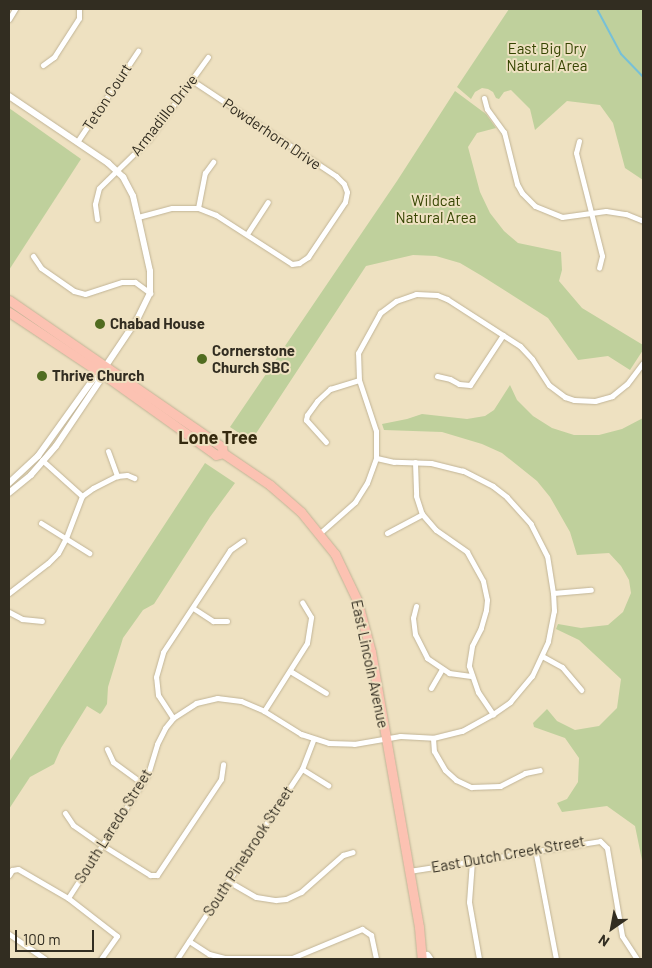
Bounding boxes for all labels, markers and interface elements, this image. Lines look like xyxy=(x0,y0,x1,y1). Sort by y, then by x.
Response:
park label: East Big Dry Natural Area xyxy=(507,39,587,74)
street label: Teton Court xyxy=(79,60,135,134)
street label: Armadillo Drive xyxy=(127,71,201,159)
street label: Powderhorn Drive xyxy=(219,94,325,174)
park label: Wildcat Natural Area xyxy=(396,191,476,226)
place label: Chabad House xyxy=(110,315,205,333)
marker: Chabad House xyxy=(94,318,106,330)
place label: Cornerstone Church SBC xyxy=(212,341,295,376)
marker: Cornerstone Church SBC xyxy=(196,353,208,365)
place label: Thrive Church xyxy=(52,367,144,385)
marker: Thrive Church xyxy=(36,370,48,382)
district label: Lone Tree xyxy=(178,426,258,448)
street label: East Lincoln Avenue xyxy=(348,598,392,730)
street label: South Laredo Street xyxy=(71,766,155,886)
street label: South Pinebrook Street xyxy=(199,783,297,919)
street label: East Dutch Creek Street xyxy=(430,832,586,876)
north arrow xyxy=(587,903,637,953)
scale bar xyxy=(18,920,96,952)
text: 100 m xyxy=(23,930,61,948)
text: N xyxy=(595,931,612,951)

